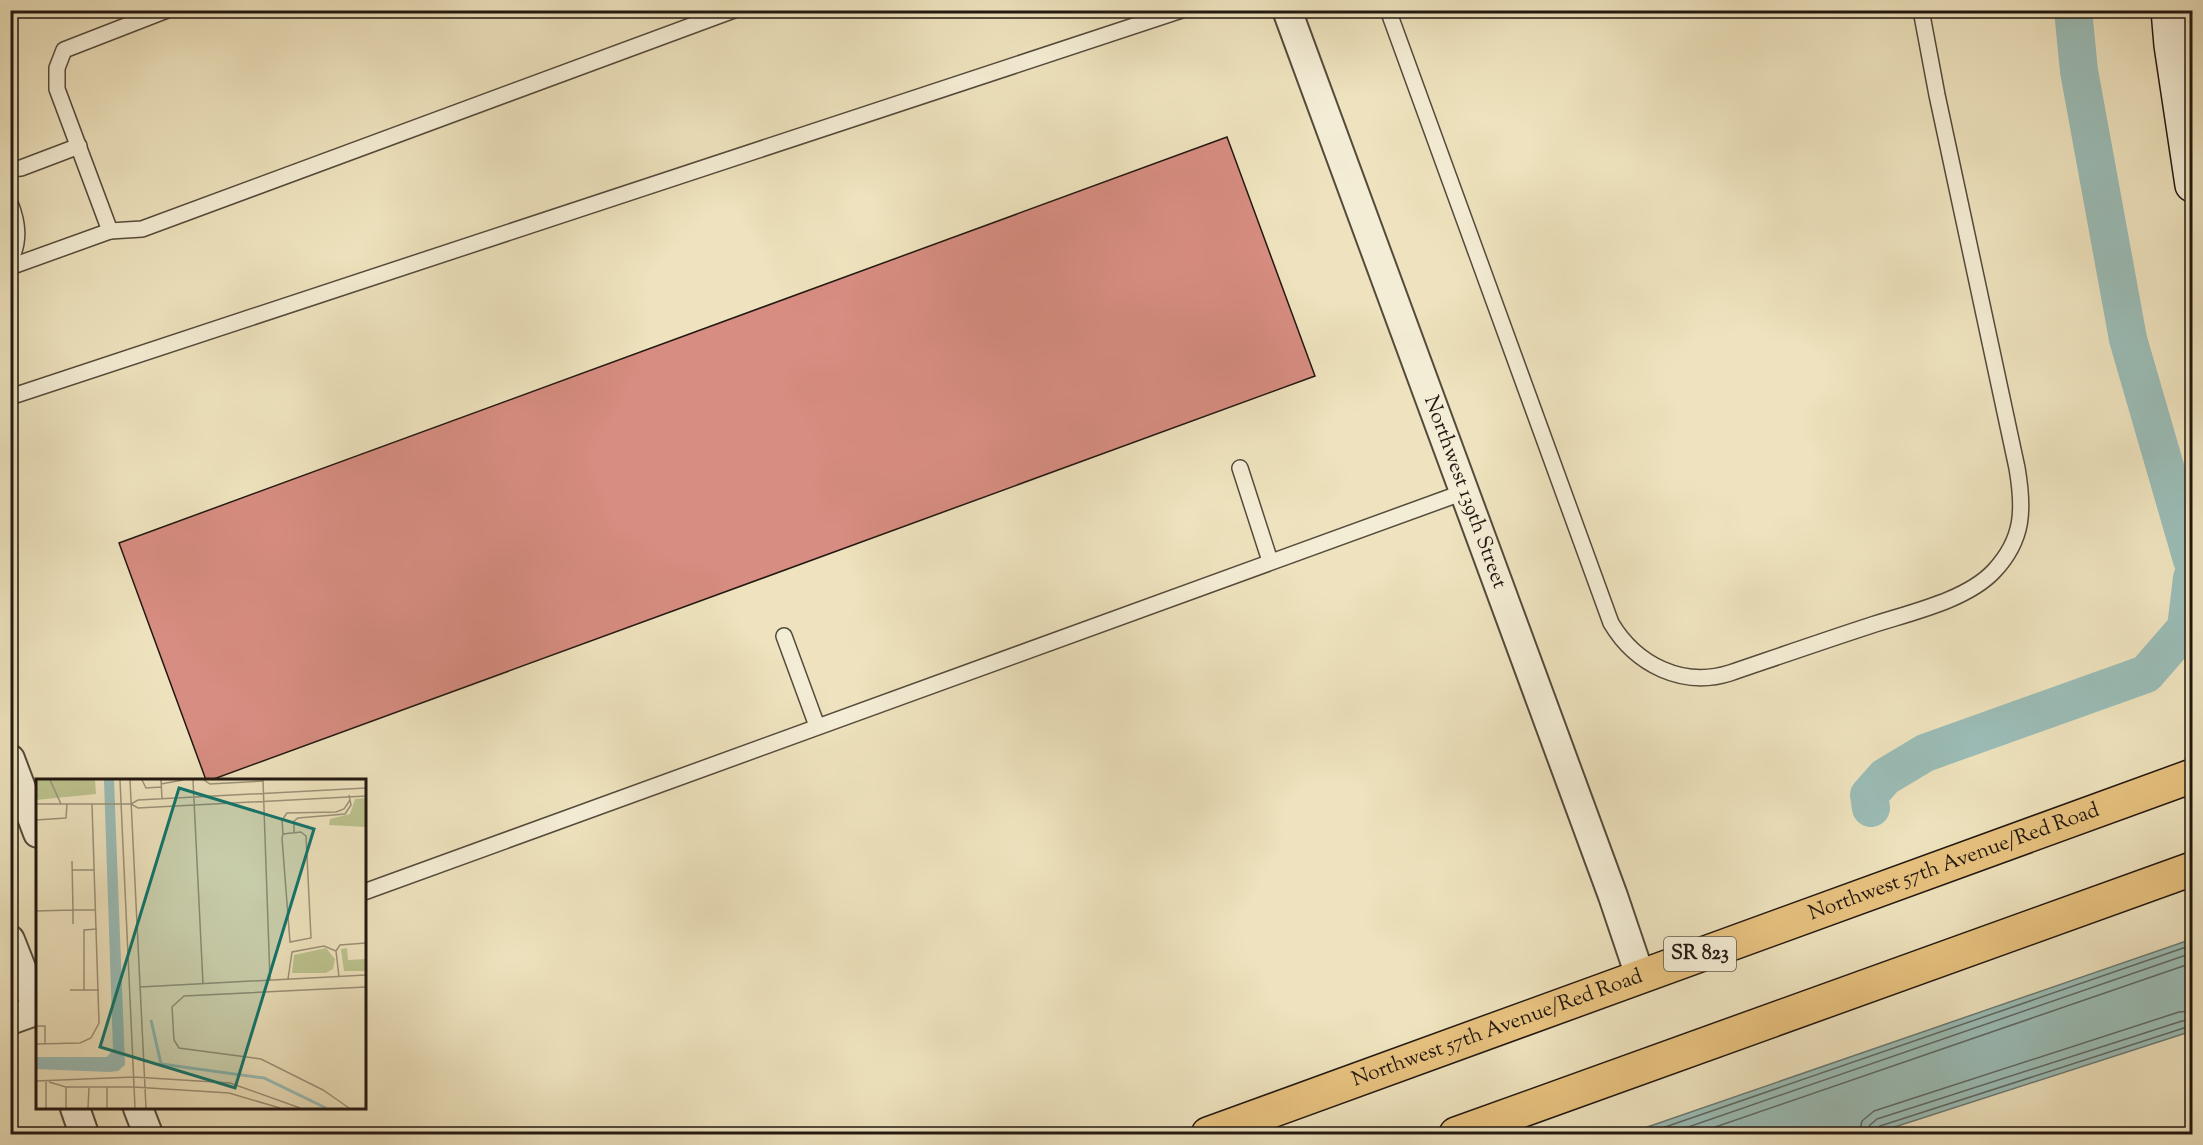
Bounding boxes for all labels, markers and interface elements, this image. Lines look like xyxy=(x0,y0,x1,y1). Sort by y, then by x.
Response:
street label: Northwest 139th Street xyxy=(1415,392,1514,593)
inset map xyxy=(36,779,366,1109)
street label: Northwest 57th Avenue/Red Road xyxy=(1805,796,2104,929)
road number: SR 823 xyxy=(1664,937,1736,971)
street label: Northwest 57th Avenue/Red Road xyxy=(1348,962,1647,1095)

